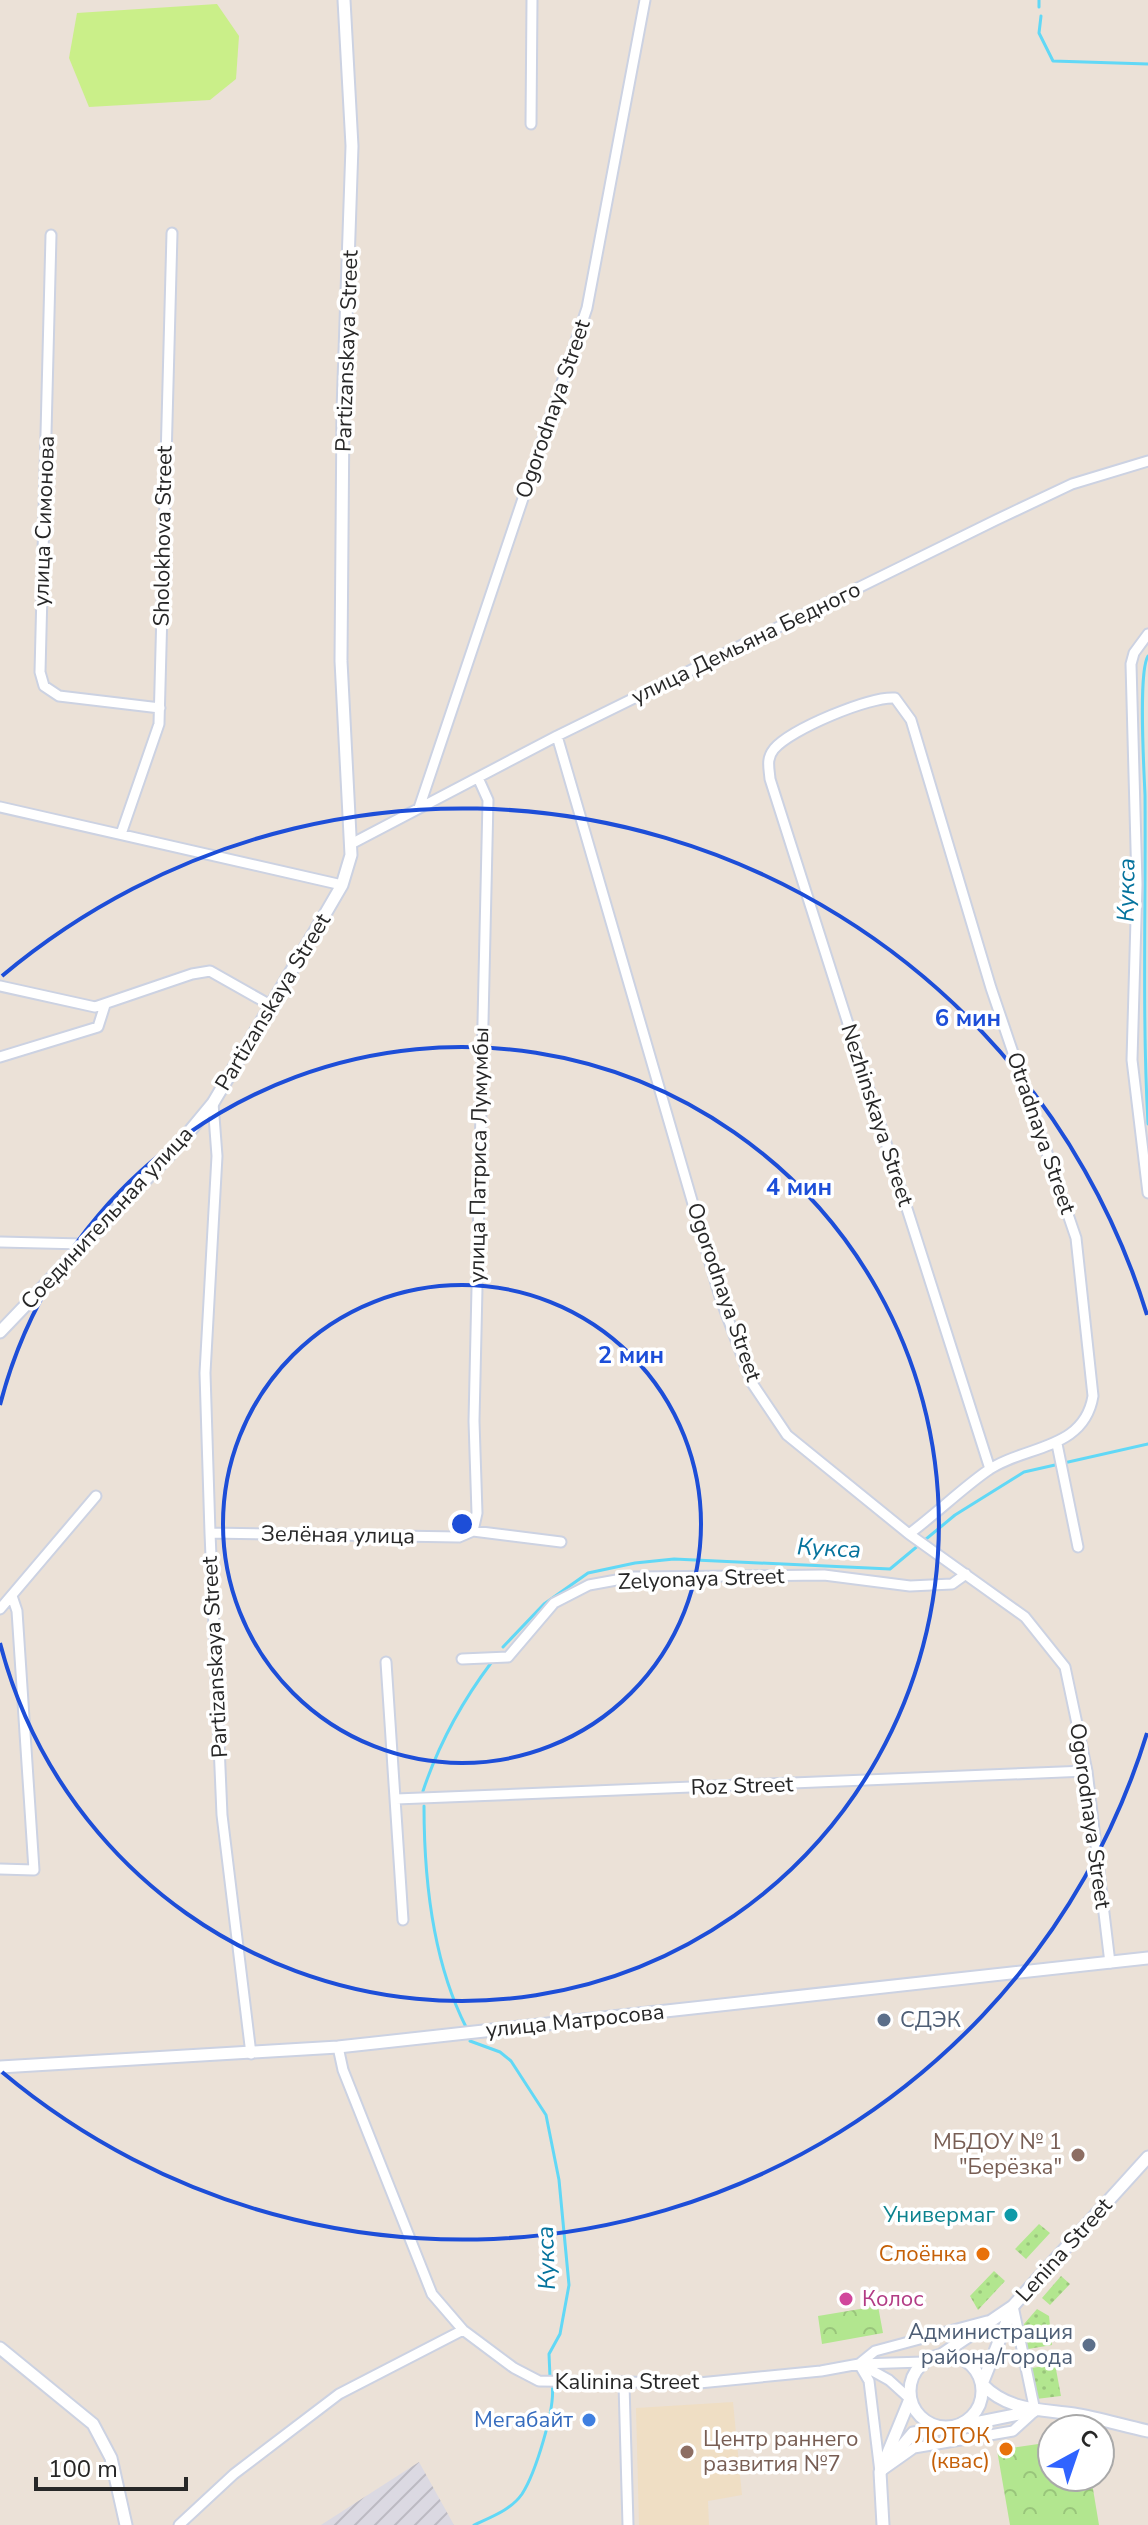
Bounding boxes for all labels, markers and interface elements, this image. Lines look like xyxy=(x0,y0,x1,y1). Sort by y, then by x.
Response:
street label: Partizanskaya Street xyxy=(328,249,366,452)
street label: Ogorodnaya Street xyxy=(508,315,598,502)
street label: улица Симонова xyxy=(26,435,62,607)
street label: Sholokhova Street xyxy=(146,445,180,627)
street label: улица Демьяна Бедного xyxy=(626,574,866,712)
water label: Кукса xyxy=(1109,858,1143,922)
street label: Partizanskaya Street xyxy=(208,907,338,1096)
text: 6 мин xyxy=(935,1002,1001,1034)
street label: Nezhinskaya Street xyxy=(833,1020,921,1210)
street label: улица Патриса Лумумбы xyxy=(462,1027,496,1283)
street label: Otradnaya Street xyxy=(999,1048,1083,1218)
street label: Соединительная улица xyxy=(14,1120,200,1316)
text: 4 мин xyxy=(766,1171,832,1203)
street label: Ogorodnaya Street xyxy=(679,1199,769,1386)
text: 2 мин xyxy=(598,1339,664,1371)
centre of rings xyxy=(448,1510,476,1538)
street label: Зелёная улица xyxy=(261,1519,415,1551)
water label: Кукса xyxy=(796,1530,862,1566)
street label: Partizanskaya Street xyxy=(195,1555,235,1759)
street label: Zelyonaya Street xyxy=(617,1561,785,1597)
street label: Ogorodnaya Street xyxy=(1062,1721,1118,1911)
street label: Roz Street xyxy=(690,1769,794,1803)
street label: улица Матросова xyxy=(484,1997,666,2045)
place label: СДЭК xyxy=(900,2005,961,2035)
marker: СДЭК xyxy=(875,2011,893,2029)
place label: МБДОУ № 1 "Берёзка" xyxy=(933,2127,1062,2182)
marker: МБДОУ № 1 "Берёзка" xyxy=(1069,2146,1087,2164)
street label: Lenina Street xyxy=(1009,2191,1119,2309)
place label: Универмаг xyxy=(882,2200,995,2230)
marker: Универмаг xyxy=(1002,2206,1020,2224)
water label: Кукса xyxy=(529,2225,563,2291)
place label: Слоёнка xyxy=(879,2239,967,2269)
marker: Слоёнка xyxy=(974,2245,992,2263)
place label: Колос xyxy=(862,2284,924,2314)
marker: Колос xyxy=(837,2290,855,2308)
place label: Администрация района/города xyxy=(908,2317,1073,2372)
marker: Администрация района/города xyxy=(1080,2336,1098,2354)
street label: Kalinina Street xyxy=(555,2367,700,2397)
place label: Мегабайт xyxy=(474,2405,573,2435)
marker: Мегабайт xyxy=(580,2411,598,2429)
north arrow xyxy=(1036,2413,1116,2493)
place label: ЛОТОК (квас) xyxy=(914,2421,990,2476)
text: С xyxy=(1073,2422,1104,2455)
place label: Центр раннего развития №7 xyxy=(703,2424,858,2479)
marker: ЛОТОК (квас) xyxy=(997,2440,1015,2458)
scale bar xyxy=(36,2441,186,2491)
marker: Центр раннего развития №7 xyxy=(678,2443,696,2461)
text: 100 m xyxy=(48,2453,118,2485)

